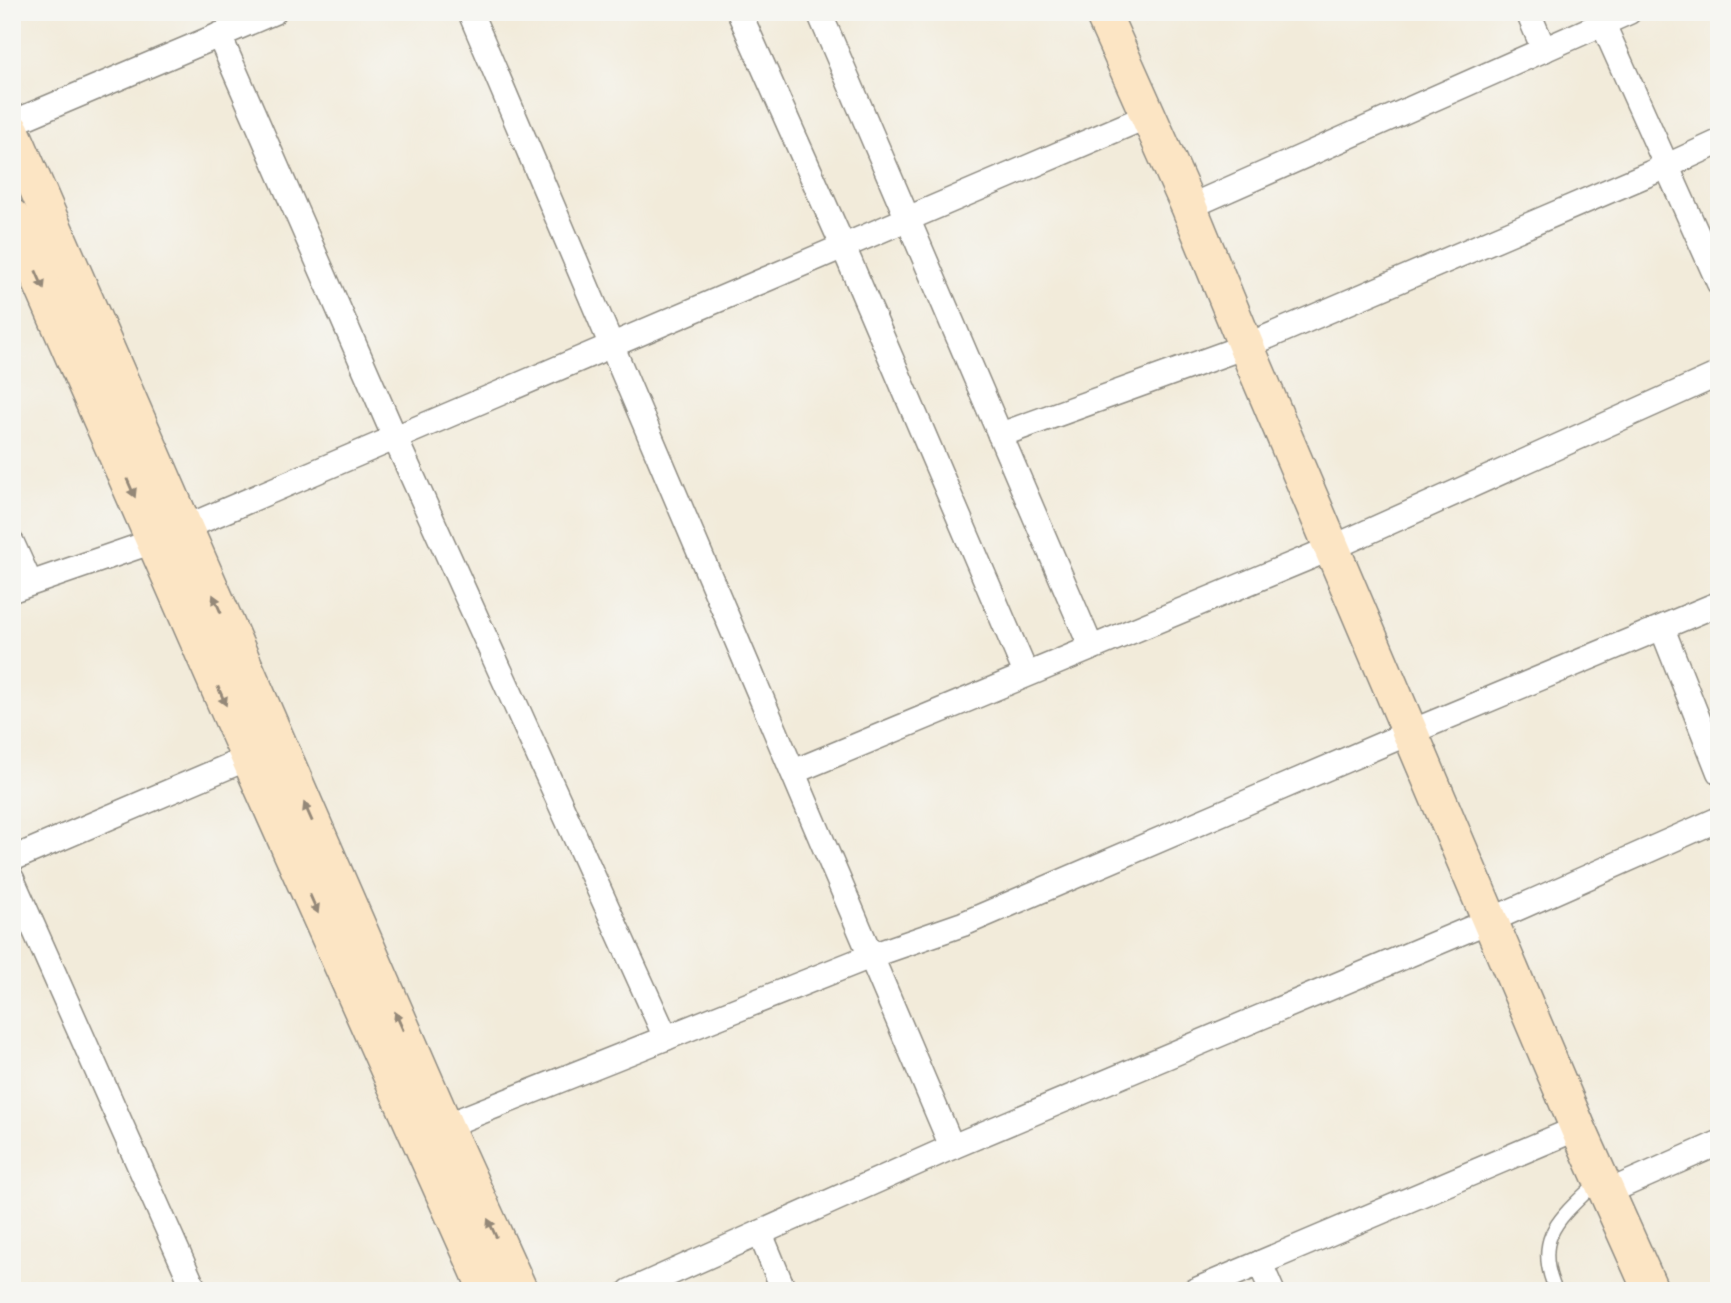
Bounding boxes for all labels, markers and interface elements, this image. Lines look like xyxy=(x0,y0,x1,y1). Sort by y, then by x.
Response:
one-way arrow xyxy=(34,269,45,290)
one-way arrow xyxy=(125,478,137,498)
one-way arrow xyxy=(211,594,223,614)
one-way arrow xyxy=(217,686,228,707)
one-way arrow xyxy=(302,802,313,823)
one-way arrow xyxy=(309,894,320,915)
one-way arrow xyxy=(393,1011,405,1031)
one-way arrow xyxy=(486,1218,497,1239)

